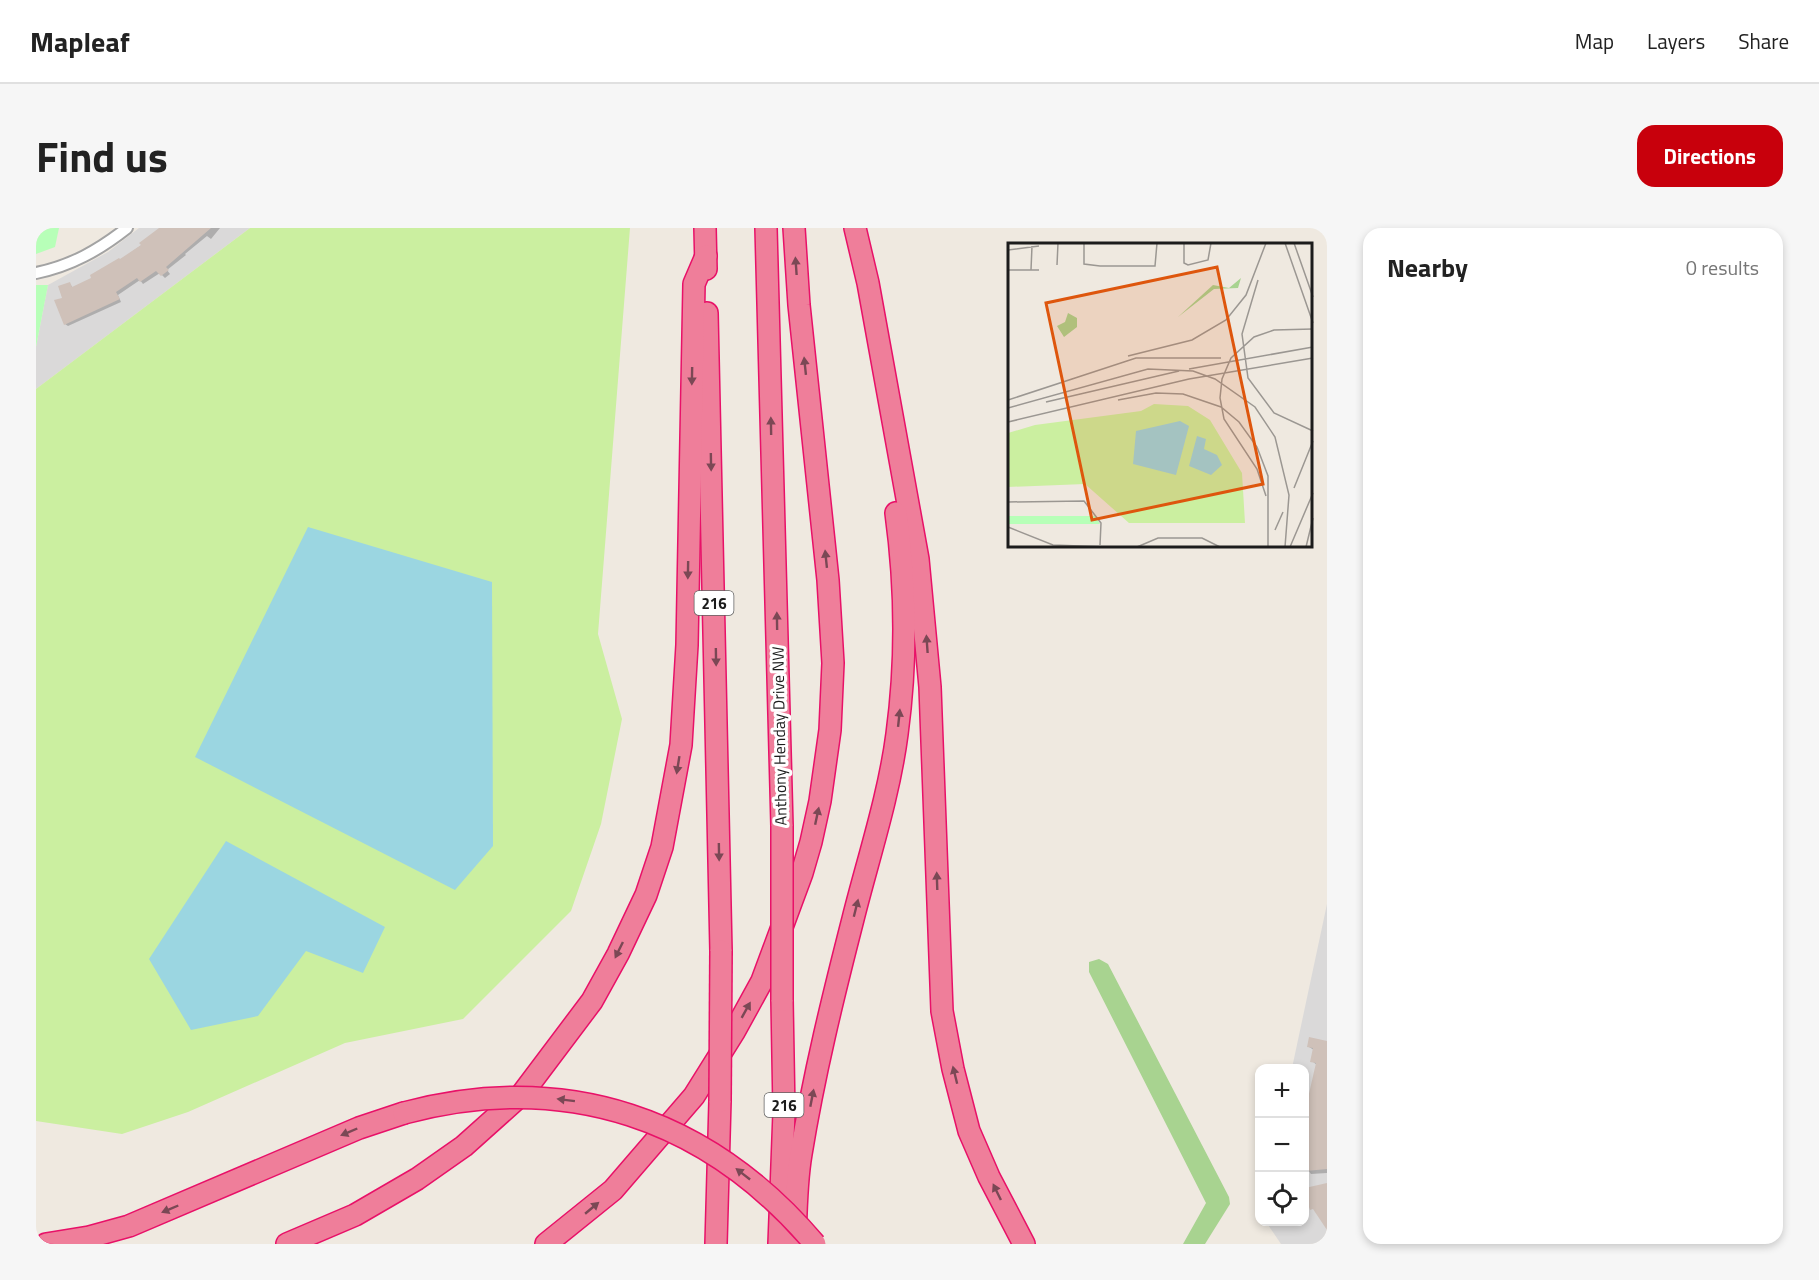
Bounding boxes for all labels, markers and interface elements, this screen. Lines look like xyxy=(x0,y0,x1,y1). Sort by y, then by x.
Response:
text: Mapleaf xyxy=(30,20,130,63)
text: Map xyxy=(1575,25,1614,57)
text: Layers xyxy=(1647,25,1705,57)
text: Share xyxy=(1738,25,1789,57)
text: Find us xyxy=(36,124,168,188)
button: Directions xyxy=(1637,125,1783,187)
inset map xyxy=(1008,243,1312,548)
text: Nearby xyxy=(1387,248,1468,287)
text: 0 results xyxy=(1686,252,1759,283)
one-way arrow xyxy=(792,257,801,276)
one-way arrow xyxy=(800,356,810,375)
one-way arrow xyxy=(687,366,697,385)
one-way arrow xyxy=(767,417,776,436)
one-way arrow xyxy=(706,452,715,471)
one-way arrow xyxy=(821,550,830,569)
one-way arrow xyxy=(683,561,693,580)
road number: 216 xyxy=(694,591,734,615)
one-way arrow xyxy=(772,611,781,630)
one-way arrow xyxy=(922,635,932,654)
street label: Anthony Henday Drive NW xyxy=(765,646,793,826)
one-way arrow xyxy=(711,647,720,666)
one-way arrow xyxy=(894,709,904,728)
one-way arrow xyxy=(673,756,682,775)
one-way arrow xyxy=(812,807,822,825)
one-way arrow xyxy=(714,842,724,861)
one-way arrow xyxy=(932,871,942,890)
one-way arrow xyxy=(851,899,861,918)
one-way arrow xyxy=(615,941,624,958)
one-way arrow xyxy=(741,1001,751,1018)
map controls xyxy=(1255,1064,1309,1226)
button: + xyxy=(1255,1064,1309,1118)
one-way arrow xyxy=(949,1065,959,1084)
one-way arrow xyxy=(808,1089,817,1108)
road number: 216 xyxy=(764,1093,804,1117)
one-way arrow xyxy=(556,1096,575,1105)
button: − xyxy=(1255,1118,1309,1172)
one-way arrow xyxy=(340,1127,358,1137)
one-way arrow xyxy=(736,1169,751,1181)
button: locate xyxy=(1255,1172,1309,1226)
one-way arrow xyxy=(992,1184,1001,1201)
one-way arrow xyxy=(584,1201,600,1214)
one-way arrow xyxy=(161,1204,179,1214)

